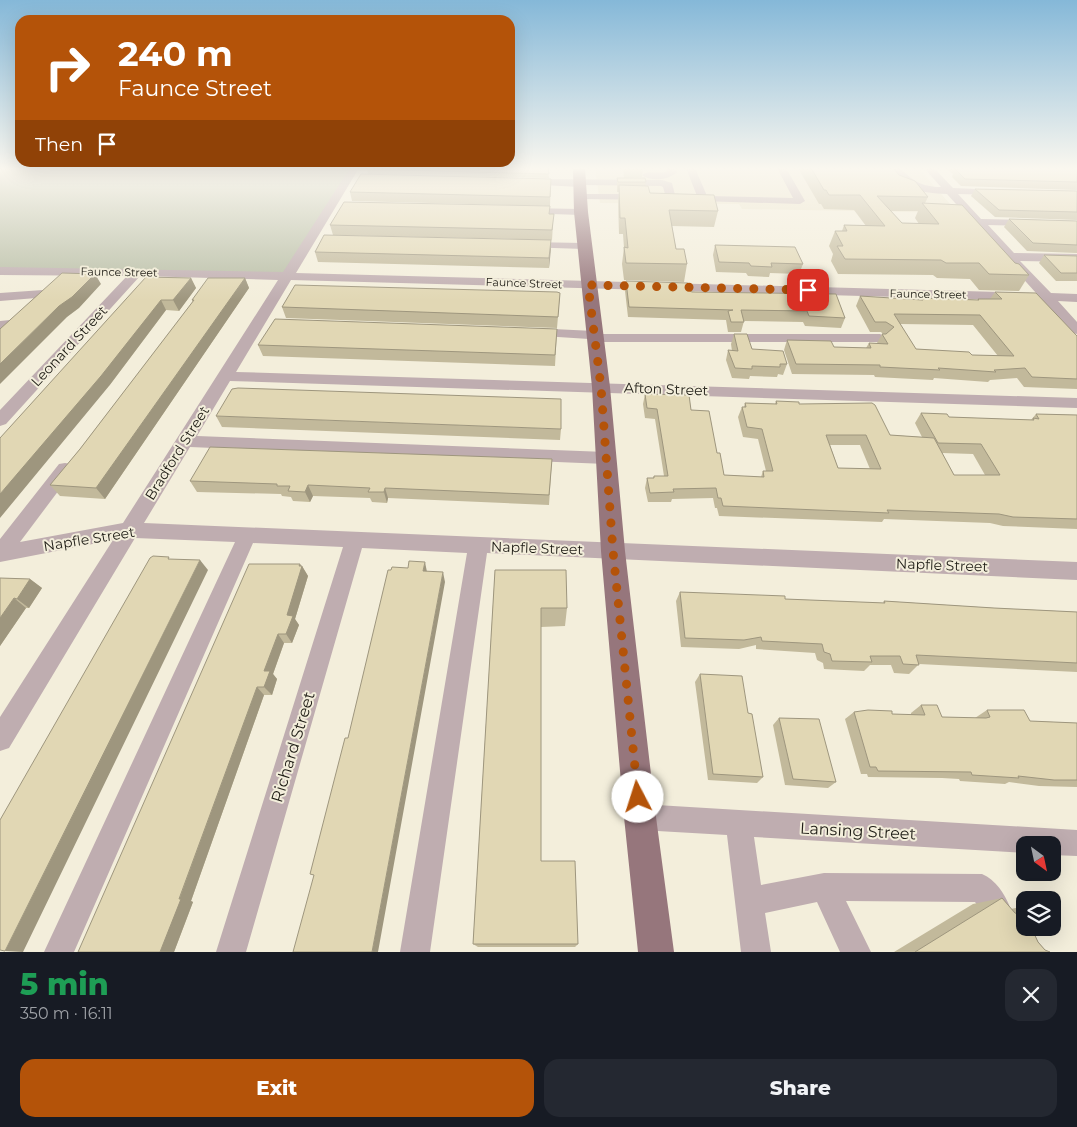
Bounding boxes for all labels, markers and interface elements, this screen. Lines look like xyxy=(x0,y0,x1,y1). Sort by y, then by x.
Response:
text: 240 m xyxy=(118,32,233,75)
icon: right xyxy=(35,35,100,100)
text: Faunce Street xyxy=(118,75,272,102)
icon: arrive xyxy=(93,130,121,158)
text: Then xyxy=(35,133,83,156)
street label: Faunce Street xyxy=(80,264,158,280)
pin xyxy=(787,269,829,311)
street label: Faunce Street xyxy=(485,275,563,291)
icon: arrive xyxy=(794,276,822,304)
street label: Faunce Street xyxy=(889,286,967,302)
street label: Leonard Street xyxy=(27,302,111,390)
street label: Afton Street xyxy=(623,379,709,399)
street label: Bradford Street xyxy=(141,402,213,503)
street label: Napfle Street xyxy=(42,523,136,555)
street label: Napfle Street xyxy=(491,537,584,559)
street label: Napfle Street xyxy=(896,554,989,576)
street label: Richard Street xyxy=(267,689,319,805)
position arrow xyxy=(611,770,663,822)
street label: Lansing Street xyxy=(800,818,917,844)
north arrow xyxy=(1016,836,1061,881)
map controls xyxy=(1016,836,1061,936)
button: layers xyxy=(1016,891,1061,936)
text: 5 min xyxy=(20,966,109,1003)
button: close xyxy=(1005,969,1057,1021)
text: 350 m · 16:11 xyxy=(20,1004,113,1023)
button: Exit xyxy=(20,1059,534,1117)
button: Share xyxy=(544,1059,1057,1117)

